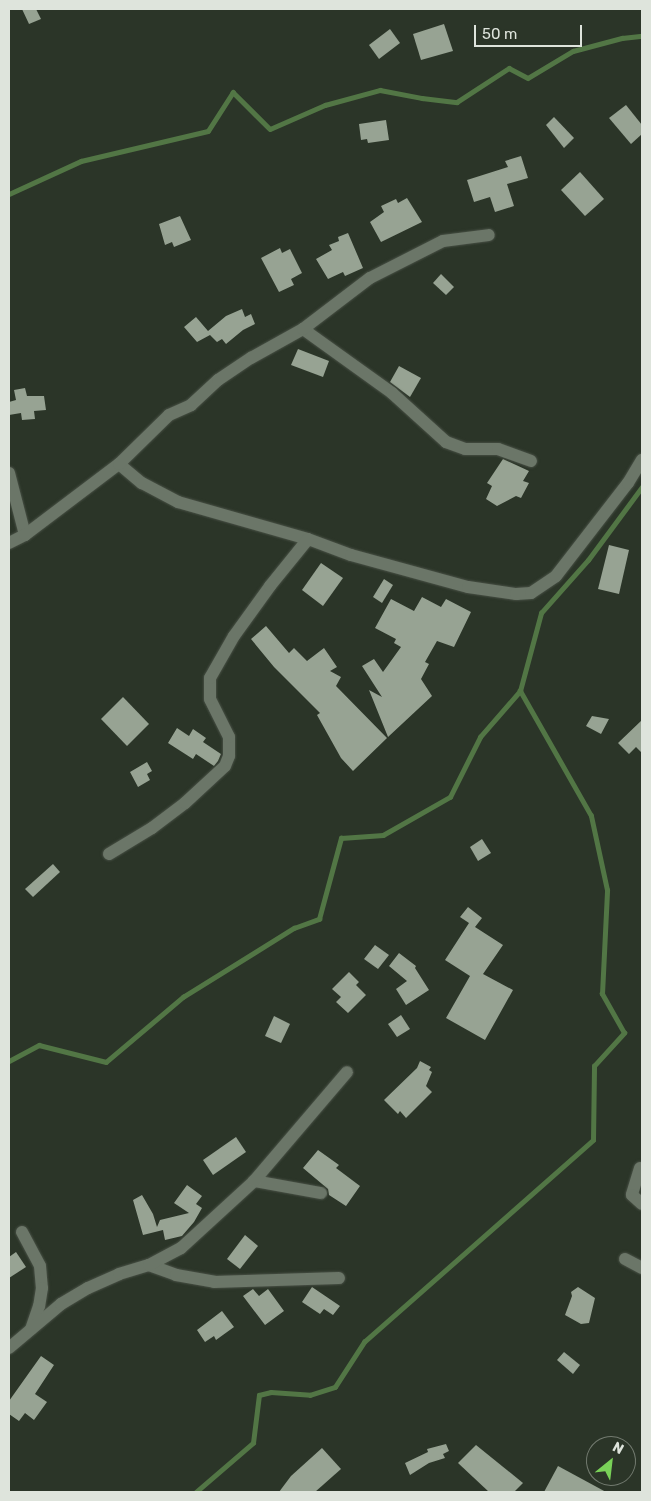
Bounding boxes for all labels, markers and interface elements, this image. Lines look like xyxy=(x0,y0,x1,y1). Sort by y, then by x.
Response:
scale bar xyxy=(476,15,584,47)
text: 50 m xyxy=(482,25,517,43)
north arrow xyxy=(586,1436,636,1486)
text: N xyxy=(609,1438,627,1458)

